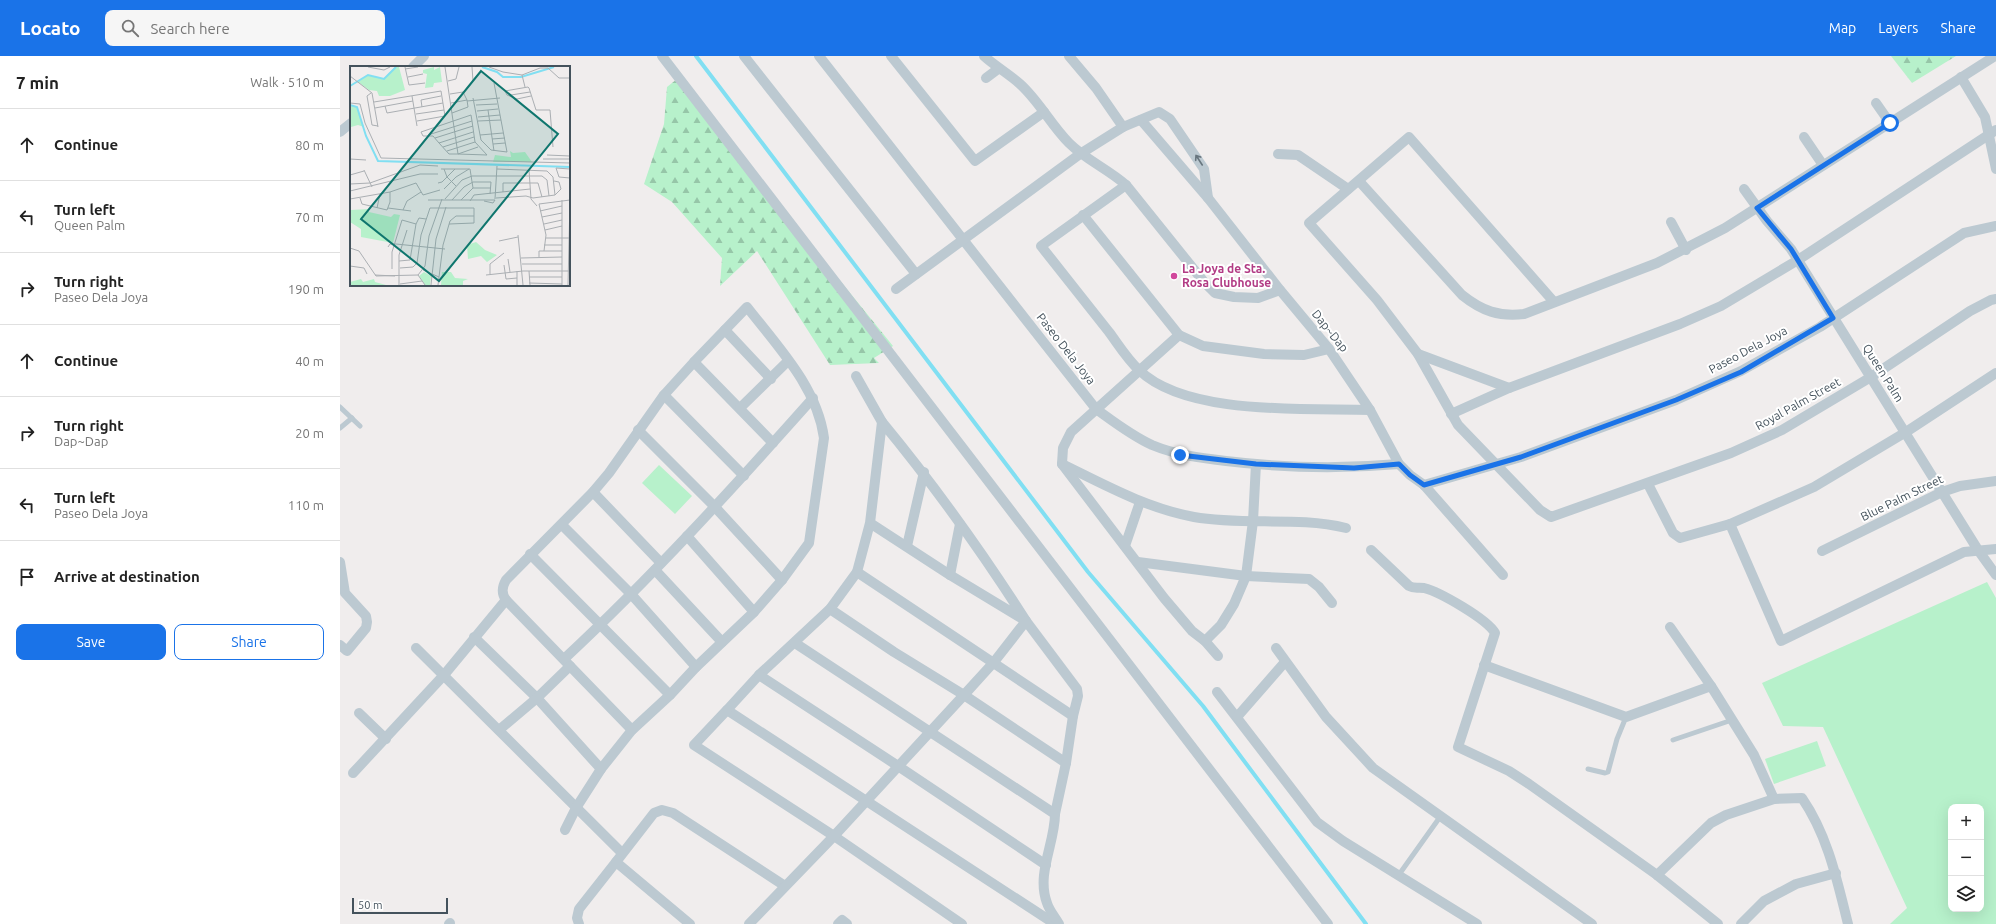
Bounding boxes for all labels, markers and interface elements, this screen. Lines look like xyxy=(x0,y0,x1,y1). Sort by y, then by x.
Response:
search box xyxy=(105,10,385,46)
text: Locato xyxy=(20,17,81,39)
icon: search xyxy=(119,17,141,39)
text: Search here xyxy=(151,20,230,37)
text: Map xyxy=(1829,20,1856,36)
text: Layers xyxy=(1878,20,1918,36)
text: Share xyxy=(1940,20,1976,36)
inset map xyxy=(350,66,570,286)
text: 7 min xyxy=(16,73,59,92)
text: Walk · 510 m xyxy=(250,75,324,89)
route start xyxy=(1881,114,1899,132)
icon: ahead xyxy=(16,134,38,156)
text: Continue xyxy=(54,136,118,153)
text: 80 m xyxy=(295,138,324,152)
one-way arrow xyxy=(1195,155,1203,166)
text: Turn left xyxy=(54,201,115,218)
icon: left xyxy=(16,206,38,228)
text: 70 m xyxy=(295,210,324,224)
text: Queen Palm xyxy=(54,218,125,232)
place label: La Joya de Sta. Rosa Clubhouse xyxy=(1182,262,1271,289)
marker: La Joya de Sta. Rosa Clubhouse xyxy=(1169,271,1179,281)
text: Turn right xyxy=(54,273,124,290)
icon: right xyxy=(16,278,38,300)
text: 190 m xyxy=(288,282,324,296)
text: Paseo Dela Joya xyxy=(54,290,148,304)
street label: Dap~Dap xyxy=(1310,307,1351,354)
street label: Paseo Dela Joya xyxy=(1035,310,1098,387)
street label: Paseo Dela Joya xyxy=(1706,323,1789,376)
street label: Queen Palm xyxy=(1860,341,1906,404)
icon: ahead xyxy=(16,350,38,372)
text: Continue xyxy=(54,352,118,369)
text: 40 m xyxy=(295,354,324,368)
street label: Royal Palm Street xyxy=(1753,375,1843,432)
text: Turn right xyxy=(54,417,124,434)
icon: right xyxy=(16,422,38,444)
text: 20 m xyxy=(295,426,324,440)
text: Dap~Dap xyxy=(54,434,108,448)
route end xyxy=(1171,446,1189,464)
street label: Blue Palm Street xyxy=(1858,472,1945,523)
text: Turn left xyxy=(54,489,115,506)
icon: left xyxy=(16,494,38,516)
text: 110 m xyxy=(288,498,324,512)
text: Paseo Dela Joya xyxy=(54,506,148,520)
icon: arrive xyxy=(16,566,38,588)
text: Arrive at destination xyxy=(54,568,200,585)
button: Save xyxy=(16,624,166,660)
button: Share xyxy=(174,624,324,660)
map controls xyxy=(1948,804,1984,912)
button: + xyxy=(1948,804,1984,840)
button: − xyxy=(1948,840,1984,876)
button: layers xyxy=(1948,876,1984,912)
scale bar xyxy=(352,896,448,915)
text: 50 m xyxy=(358,899,382,911)

